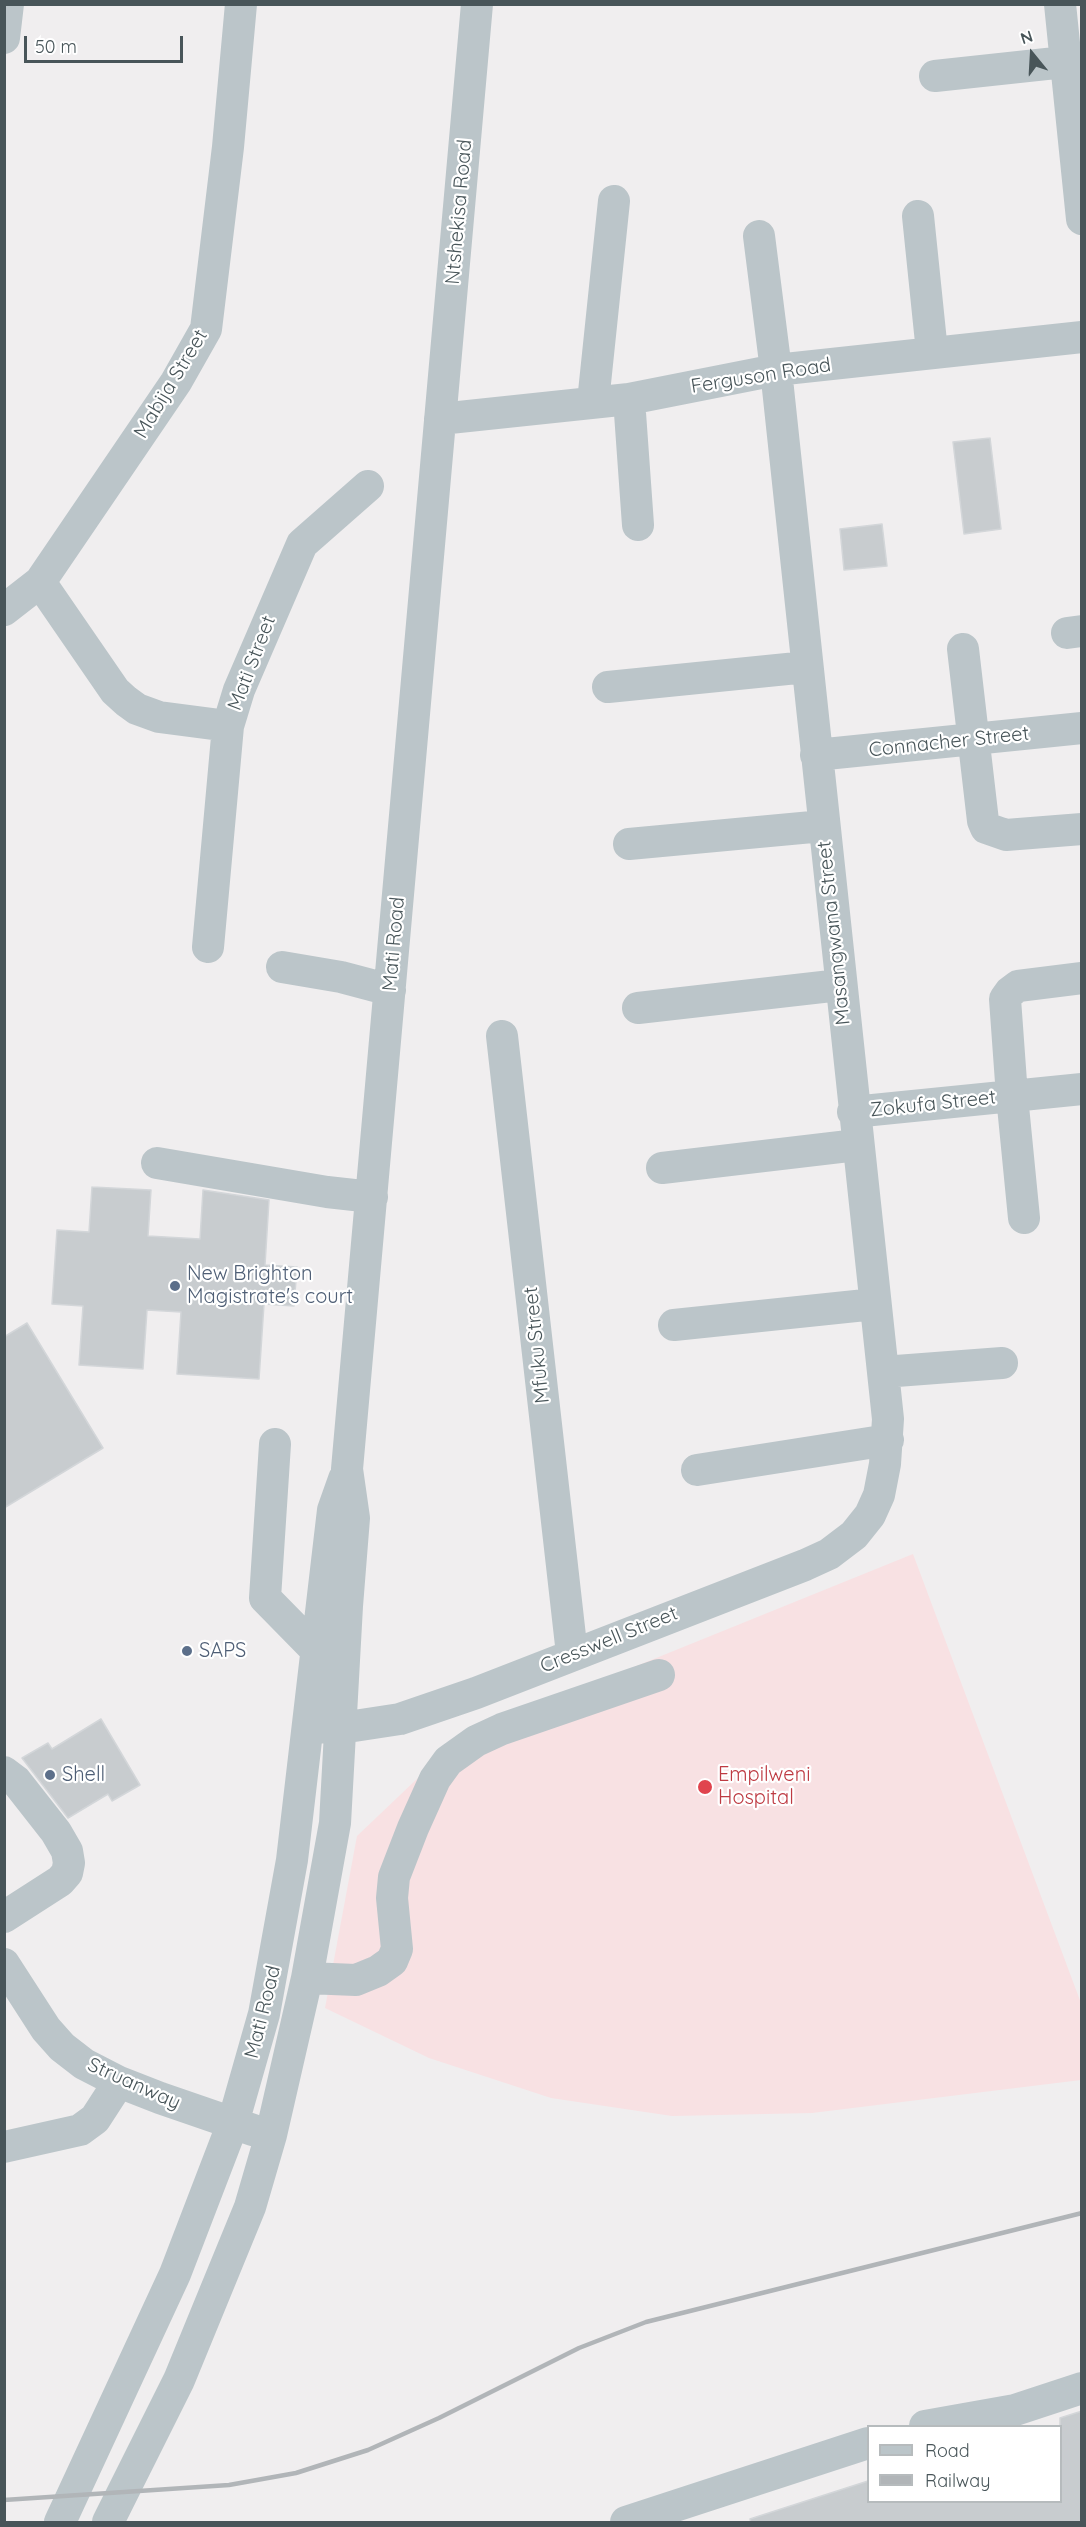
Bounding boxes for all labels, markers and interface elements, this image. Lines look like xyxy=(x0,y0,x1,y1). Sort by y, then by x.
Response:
scale bar xyxy=(27,24,186,62)
north arrow xyxy=(1002,24,1062,84)
text: N xyxy=(1018,26,1035,48)
text: 50 m xyxy=(35,35,77,58)
street label: Ntshekisa Road xyxy=(441,138,477,286)
street label: Mabija Street xyxy=(129,325,213,443)
street label: Ferguson Road xyxy=(689,353,833,399)
street label: Mati Street xyxy=(223,612,281,714)
street label: Connacher Street xyxy=(868,722,1030,762)
street label: Masangwana Street xyxy=(812,840,856,1026)
street label: Mati Road xyxy=(378,896,410,992)
street label: Zokufa Street xyxy=(869,1085,997,1123)
place label: New Brighton Magistrate's court xyxy=(187,1262,353,1309)
marker: New Brighton Magistrate's court xyxy=(168,1279,182,1293)
street label: Mfuku Street xyxy=(519,1285,555,1405)
street label: Cresswell Street xyxy=(537,1602,681,1678)
place label: SAPS xyxy=(199,1639,246,1663)
marker: SAPS xyxy=(180,1644,194,1658)
place label: Shell xyxy=(62,1763,105,1787)
place label: Empilweni Hospital xyxy=(718,1763,810,1810)
marker: Shell xyxy=(43,1768,57,1782)
marker: Empilweni Hospital xyxy=(696,1778,714,1796)
street label: Mati Road xyxy=(240,1963,286,2061)
street label: Struanway xyxy=(84,2053,184,2115)
legend xyxy=(867,2425,1062,2503)
text: Road xyxy=(925,2439,970,2462)
text: Railway xyxy=(925,2469,991,2492)

